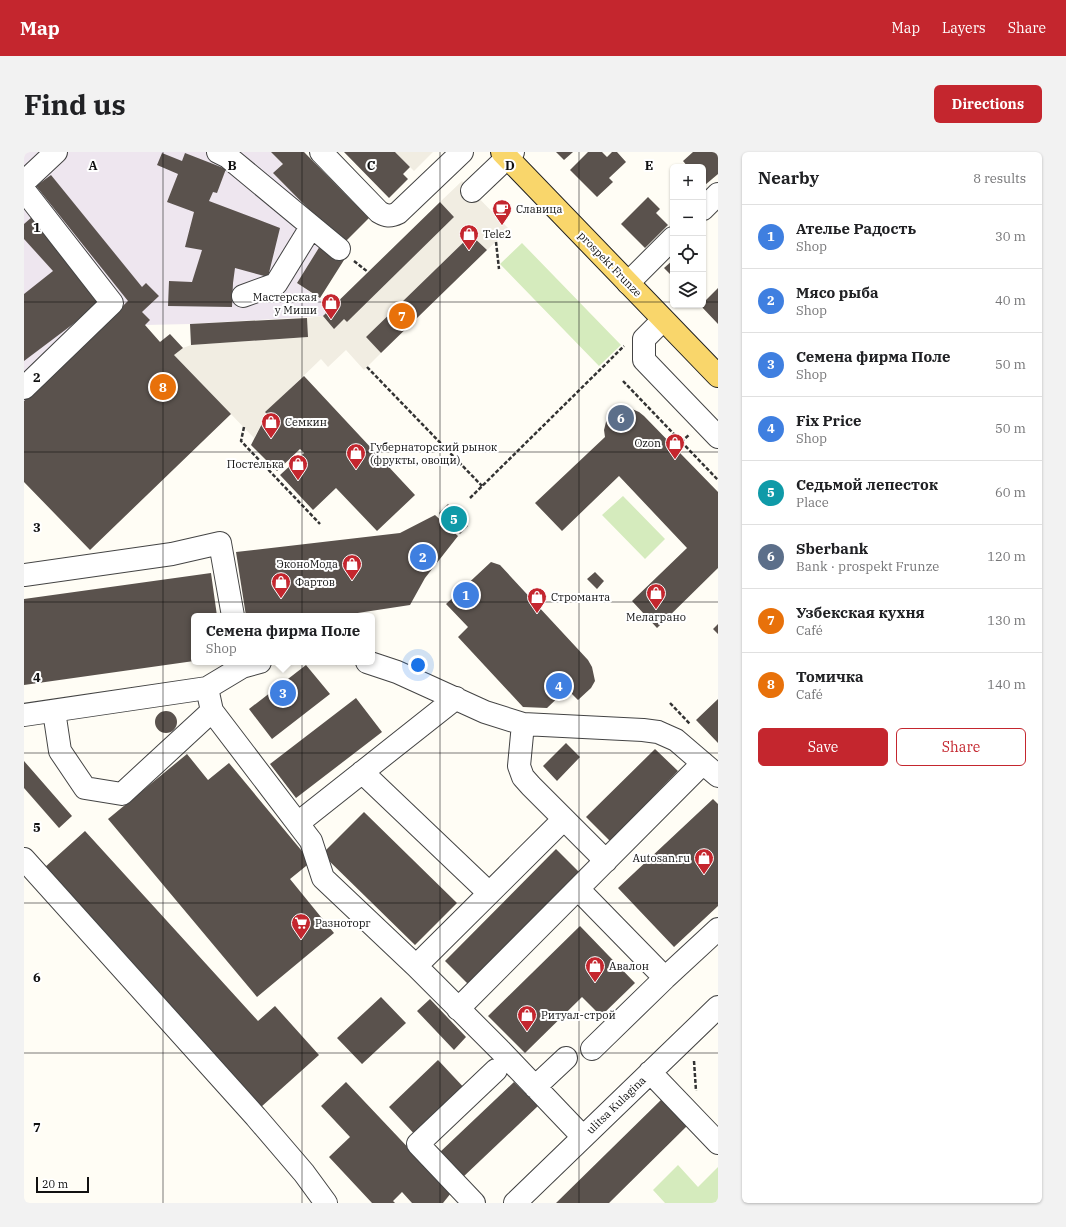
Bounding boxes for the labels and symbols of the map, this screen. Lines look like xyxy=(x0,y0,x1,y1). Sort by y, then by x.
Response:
text: A xyxy=(88,157,98,174)
text: B xyxy=(227,157,237,174)
text: C xyxy=(367,157,376,174)
text: D xyxy=(505,157,515,174)
text: E xyxy=(645,157,653,174)
cafe icon: Славица xyxy=(491,198,513,226)
place label: Славица xyxy=(516,202,562,216)
text: 1 xyxy=(33,219,41,236)
shop icon: Tele2 xyxy=(458,223,480,251)
place label: Tele2 xyxy=(483,227,511,241)
street label: prospekt Frunze xyxy=(575,228,645,300)
place label: Мастерская у Миши xyxy=(253,290,317,317)
shop icon: Мастерская у Миши xyxy=(320,292,342,320)
pin: 7 xyxy=(389,301,415,331)
text: 2 xyxy=(33,369,41,386)
pin: 8 xyxy=(150,372,176,402)
pin: 6 xyxy=(608,403,634,433)
shop icon: Семкин xyxy=(260,411,282,439)
place label: Семкин xyxy=(285,415,327,429)
shop icon: Ozon xyxy=(664,432,686,460)
place label: Ozon xyxy=(634,436,661,450)
place label: Губернаторский рынок (фрукты, овощи) xyxy=(370,440,498,467)
shop icon: Губернаторский рынок (фрукты, овощи) xyxy=(345,442,367,470)
shop icon: Постелька xyxy=(287,453,309,481)
place label: Постелька xyxy=(227,457,284,471)
pin: 5 xyxy=(441,504,467,534)
text: 3 xyxy=(33,519,41,536)
pin: 2 xyxy=(410,542,436,572)
shop icon: ЭконоМода xyxy=(341,553,363,581)
place label: ЭконоМода xyxy=(277,557,338,571)
shop icon: Фартов xyxy=(270,571,292,599)
place label: Фартов xyxy=(295,575,335,589)
pin: 1 xyxy=(453,580,479,610)
shop icon: Мелаграно xyxy=(645,582,667,610)
shop icon: Строманта xyxy=(526,586,548,614)
place label: Строманта xyxy=(551,590,610,604)
place label: Мелаграно xyxy=(626,610,686,624)
your location xyxy=(408,655,428,675)
text: 4 xyxy=(33,669,41,686)
pin: 4 xyxy=(546,671,572,701)
pin: 3 xyxy=(270,678,296,708)
text: 5 xyxy=(33,819,41,836)
shop icon: Autosan.ru xyxy=(693,847,715,875)
place label: Autosan.ru xyxy=(632,851,690,865)
supermarket icon: Разноторг xyxy=(290,912,312,940)
place label: Разноторг xyxy=(315,916,371,930)
shop icon: Авалон xyxy=(584,955,606,983)
place label: Авалон xyxy=(609,959,649,973)
text: 6 xyxy=(33,969,41,986)
shop icon: Ритуал-строй xyxy=(516,1004,538,1032)
place label: Ритуал-строй xyxy=(541,1008,616,1022)
street label: ulitsa Kulagina xyxy=(583,1073,649,1137)
text: 7 xyxy=(33,1119,41,1136)
scale bar xyxy=(36,1175,89,1194)

